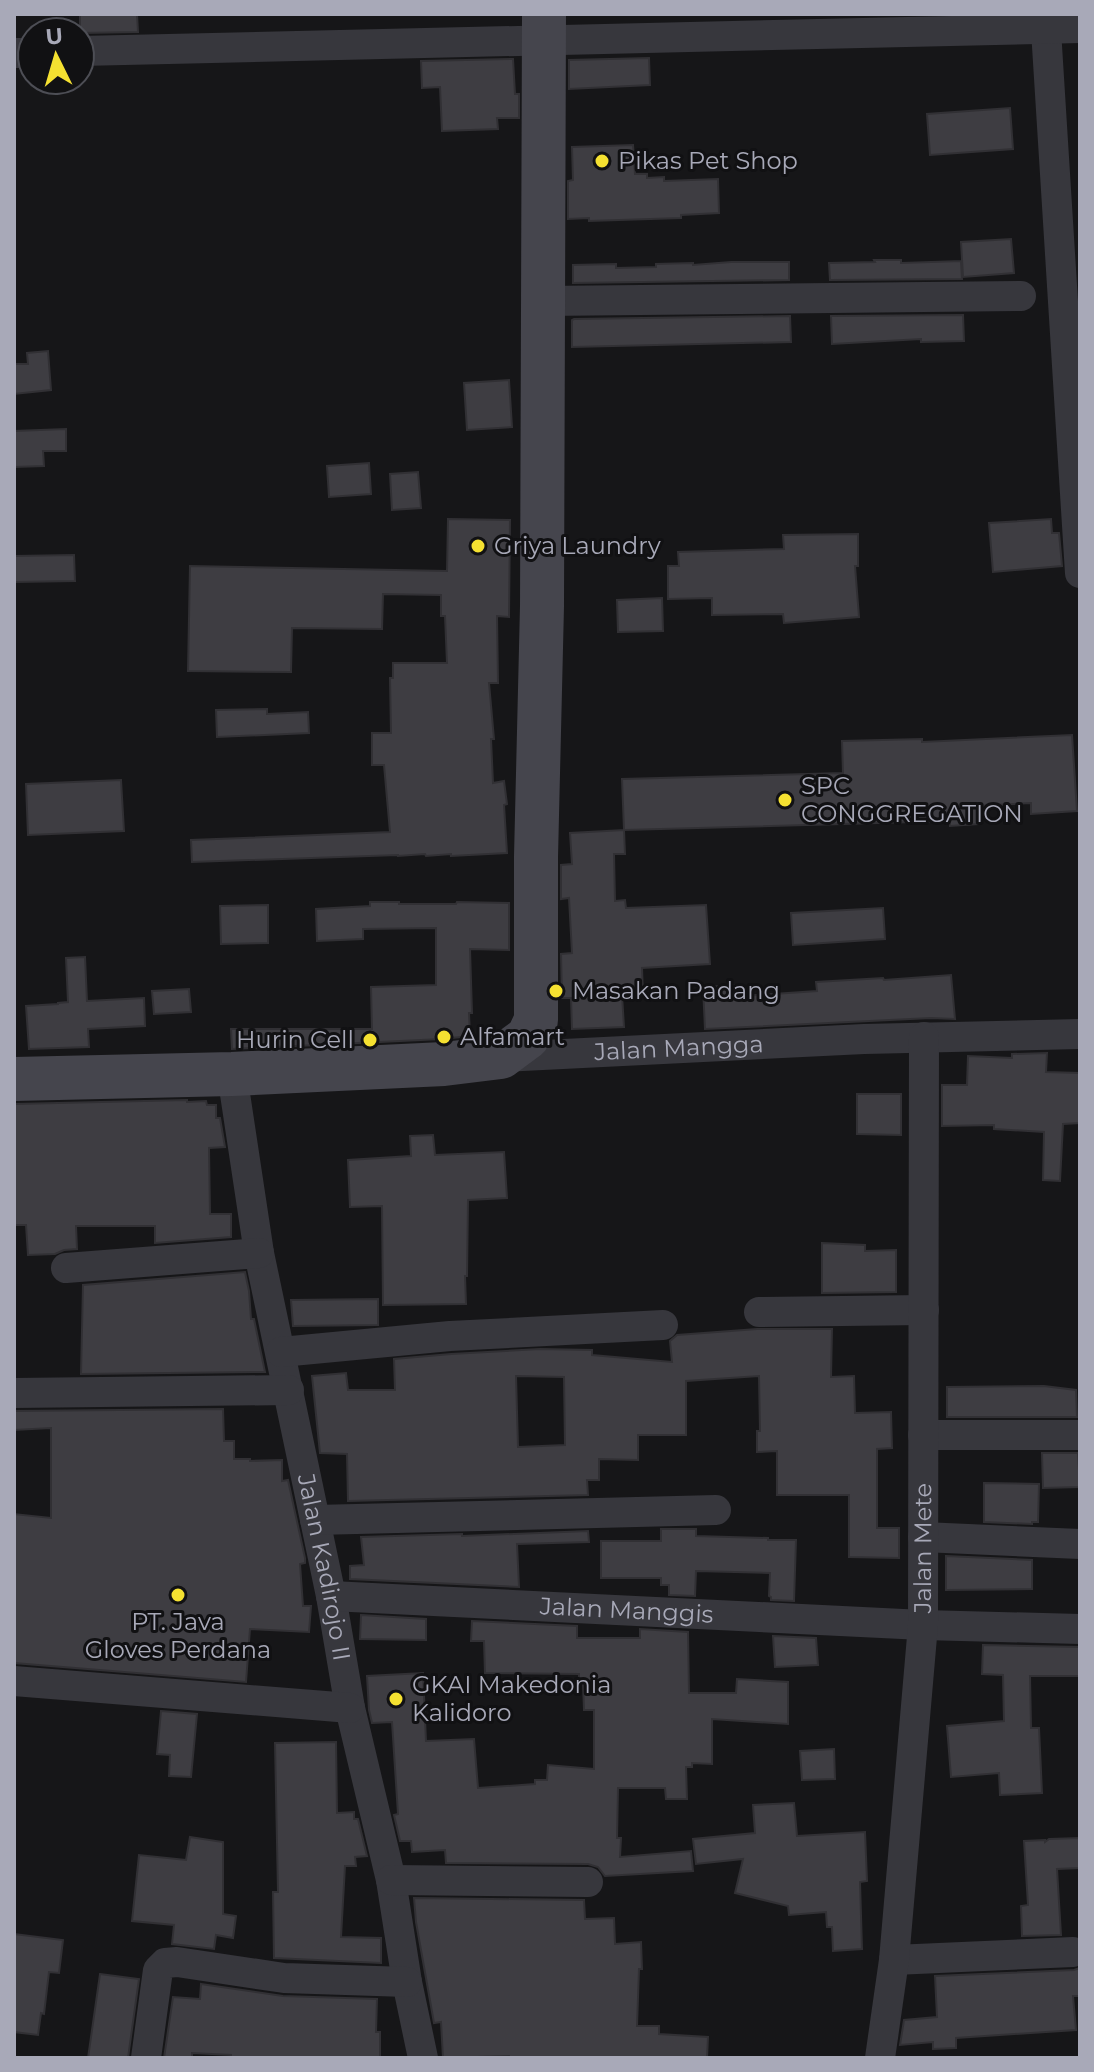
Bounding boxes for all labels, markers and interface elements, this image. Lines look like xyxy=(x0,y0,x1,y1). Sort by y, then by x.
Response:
north arrow xyxy=(16,16,96,96)
text: U xyxy=(44,22,64,51)
place label: Pikas Pet Shop xyxy=(618,146,798,175)
marker: Pikas Pet Shop xyxy=(593,152,611,170)
place label: Griya Laundry xyxy=(494,531,661,560)
marker: Griya Laundry xyxy=(469,537,487,555)
place label: SPC CONGGREGATION xyxy=(801,771,1023,828)
marker: SPC CONGGREGATION xyxy=(776,791,794,809)
place label: Masakan Padang xyxy=(572,976,780,1005)
marker: Masakan Padang xyxy=(547,982,565,1000)
place label: Alfamart xyxy=(460,1022,565,1051)
place label: Hurin Cell xyxy=(236,1025,354,1054)
marker: Alfamart xyxy=(435,1028,453,1046)
street label: Jalan Mangga xyxy=(592,1029,764,1066)
marker: Hurin Cell xyxy=(361,1031,379,1049)
street label: Jalan Kadirojo II xyxy=(292,1470,357,1663)
street label: Jalan Mete xyxy=(908,1483,937,1615)
marker: PT. Java Gloves Perdana xyxy=(169,1586,187,1604)
street label: Jalan Manggis xyxy=(538,1591,714,1629)
place label: PT. Java Gloves Perdana xyxy=(85,1607,271,1664)
place label: GKAI Makedonia Kalidoro xyxy=(412,1670,611,1727)
marker: GKAI Makedonia Kalidoro xyxy=(387,1690,405,1708)

